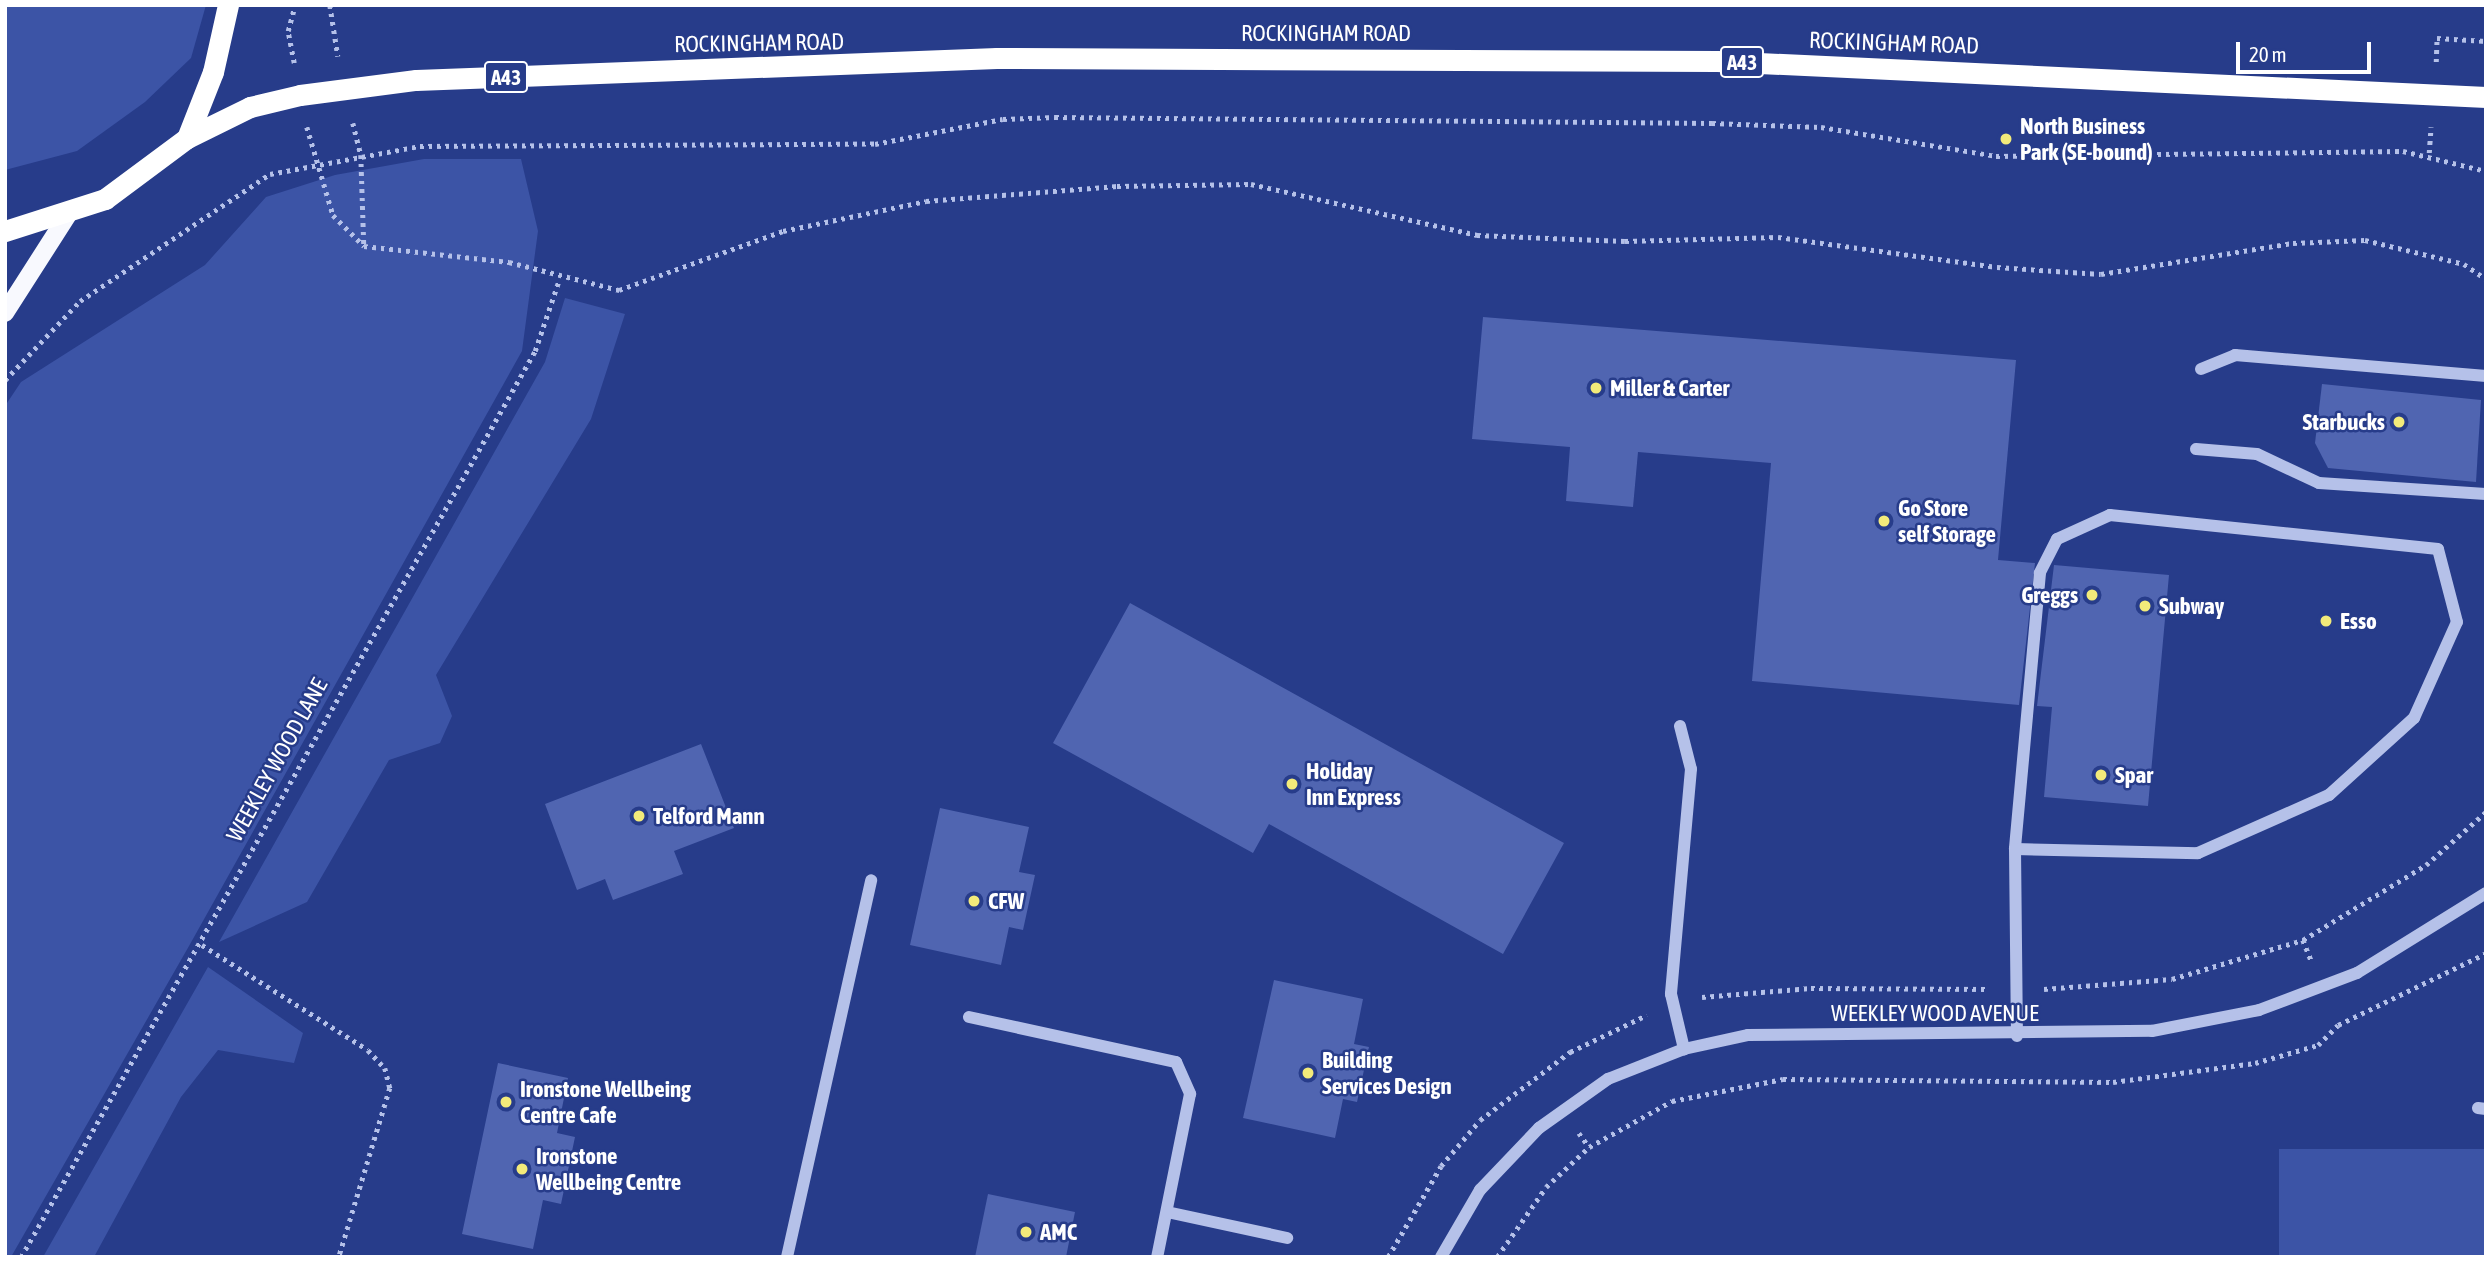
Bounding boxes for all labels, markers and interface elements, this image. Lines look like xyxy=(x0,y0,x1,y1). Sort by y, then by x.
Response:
street label: ROCKINGHAM ROAD xyxy=(1241,19,1411,47)
street label: ROCKINGHAM ROAD xyxy=(1809,26,1979,60)
street label: ROCKINGHAM ROAD xyxy=(674,28,844,58)
scale bar xyxy=(2239,28,2374,72)
text: 20 m xyxy=(2249,42,2287,66)
road number: A43 xyxy=(1719,44,1765,80)
road number: A43 xyxy=(483,60,529,94)
place label: North Business Park (SE-bound) xyxy=(2020,112,2153,166)
marker: North Business Park (SE-bound) xyxy=(1998,131,2014,147)
place label: Miller & Carter xyxy=(1610,374,1729,402)
marker: Miller & Carter xyxy=(1588,380,1604,396)
place label: Starbucks xyxy=(2302,408,2385,436)
marker: Starbucks xyxy=(2391,414,2407,430)
place label: Go Store self Storage xyxy=(1898,494,1996,548)
marker: Go Store self Storage xyxy=(1876,513,1892,529)
place label: Greggs xyxy=(2021,581,2078,609)
marker: Greggs xyxy=(2084,587,2100,603)
place label: Subway xyxy=(2159,592,2224,620)
marker: Subway xyxy=(2137,598,2153,614)
place label: Esso xyxy=(2340,607,2377,635)
marker: Esso xyxy=(2318,613,2334,629)
street label: WEEKLEY WOOD LANE xyxy=(221,673,333,847)
place label: Holiday Inn Express xyxy=(1306,757,1401,811)
place label: Spar xyxy=(2115,761,2153,789)
marker: Spar xyxy=(2093,767,2109,783)
marker: Holiday Inn Express xyxy=(1284,776,1300,792)
place label: Telford Mann xyxy=(653,802,765,830)
marker: Telford Mann xyxy=(631,808,647,824)
place label: CFW xyxy=(988,887,1024,915)
marker: CFW xyxy=(966,893,982,909)
street label: WEEKLEY WOOD AVENUE xyxy=(1831,999,2039,1027)
place label: Building Services Design xyxy=(1322,1046,1452,1100)
marker: Building Services Design xyxy=(1300,1065,1316,1081)
place label: Ironstone Wellbeing Centre Cafe xyxy=(520,1075,691,1129)
marker: Ironstone Wellbeing Centre Cafe xyxy=(498,1094,514,1110)
place label: Ironstone Wellbeing Centre xyxy=(536,1142,681,1196)
marker: Ironstone Wellbeing Centre xyxy=(514,1161,530,1177)
place label: AMC xyxy=(1040,1218,1077,1246)
marker: AMC xyxy=(1018,1224,1034,1240)

